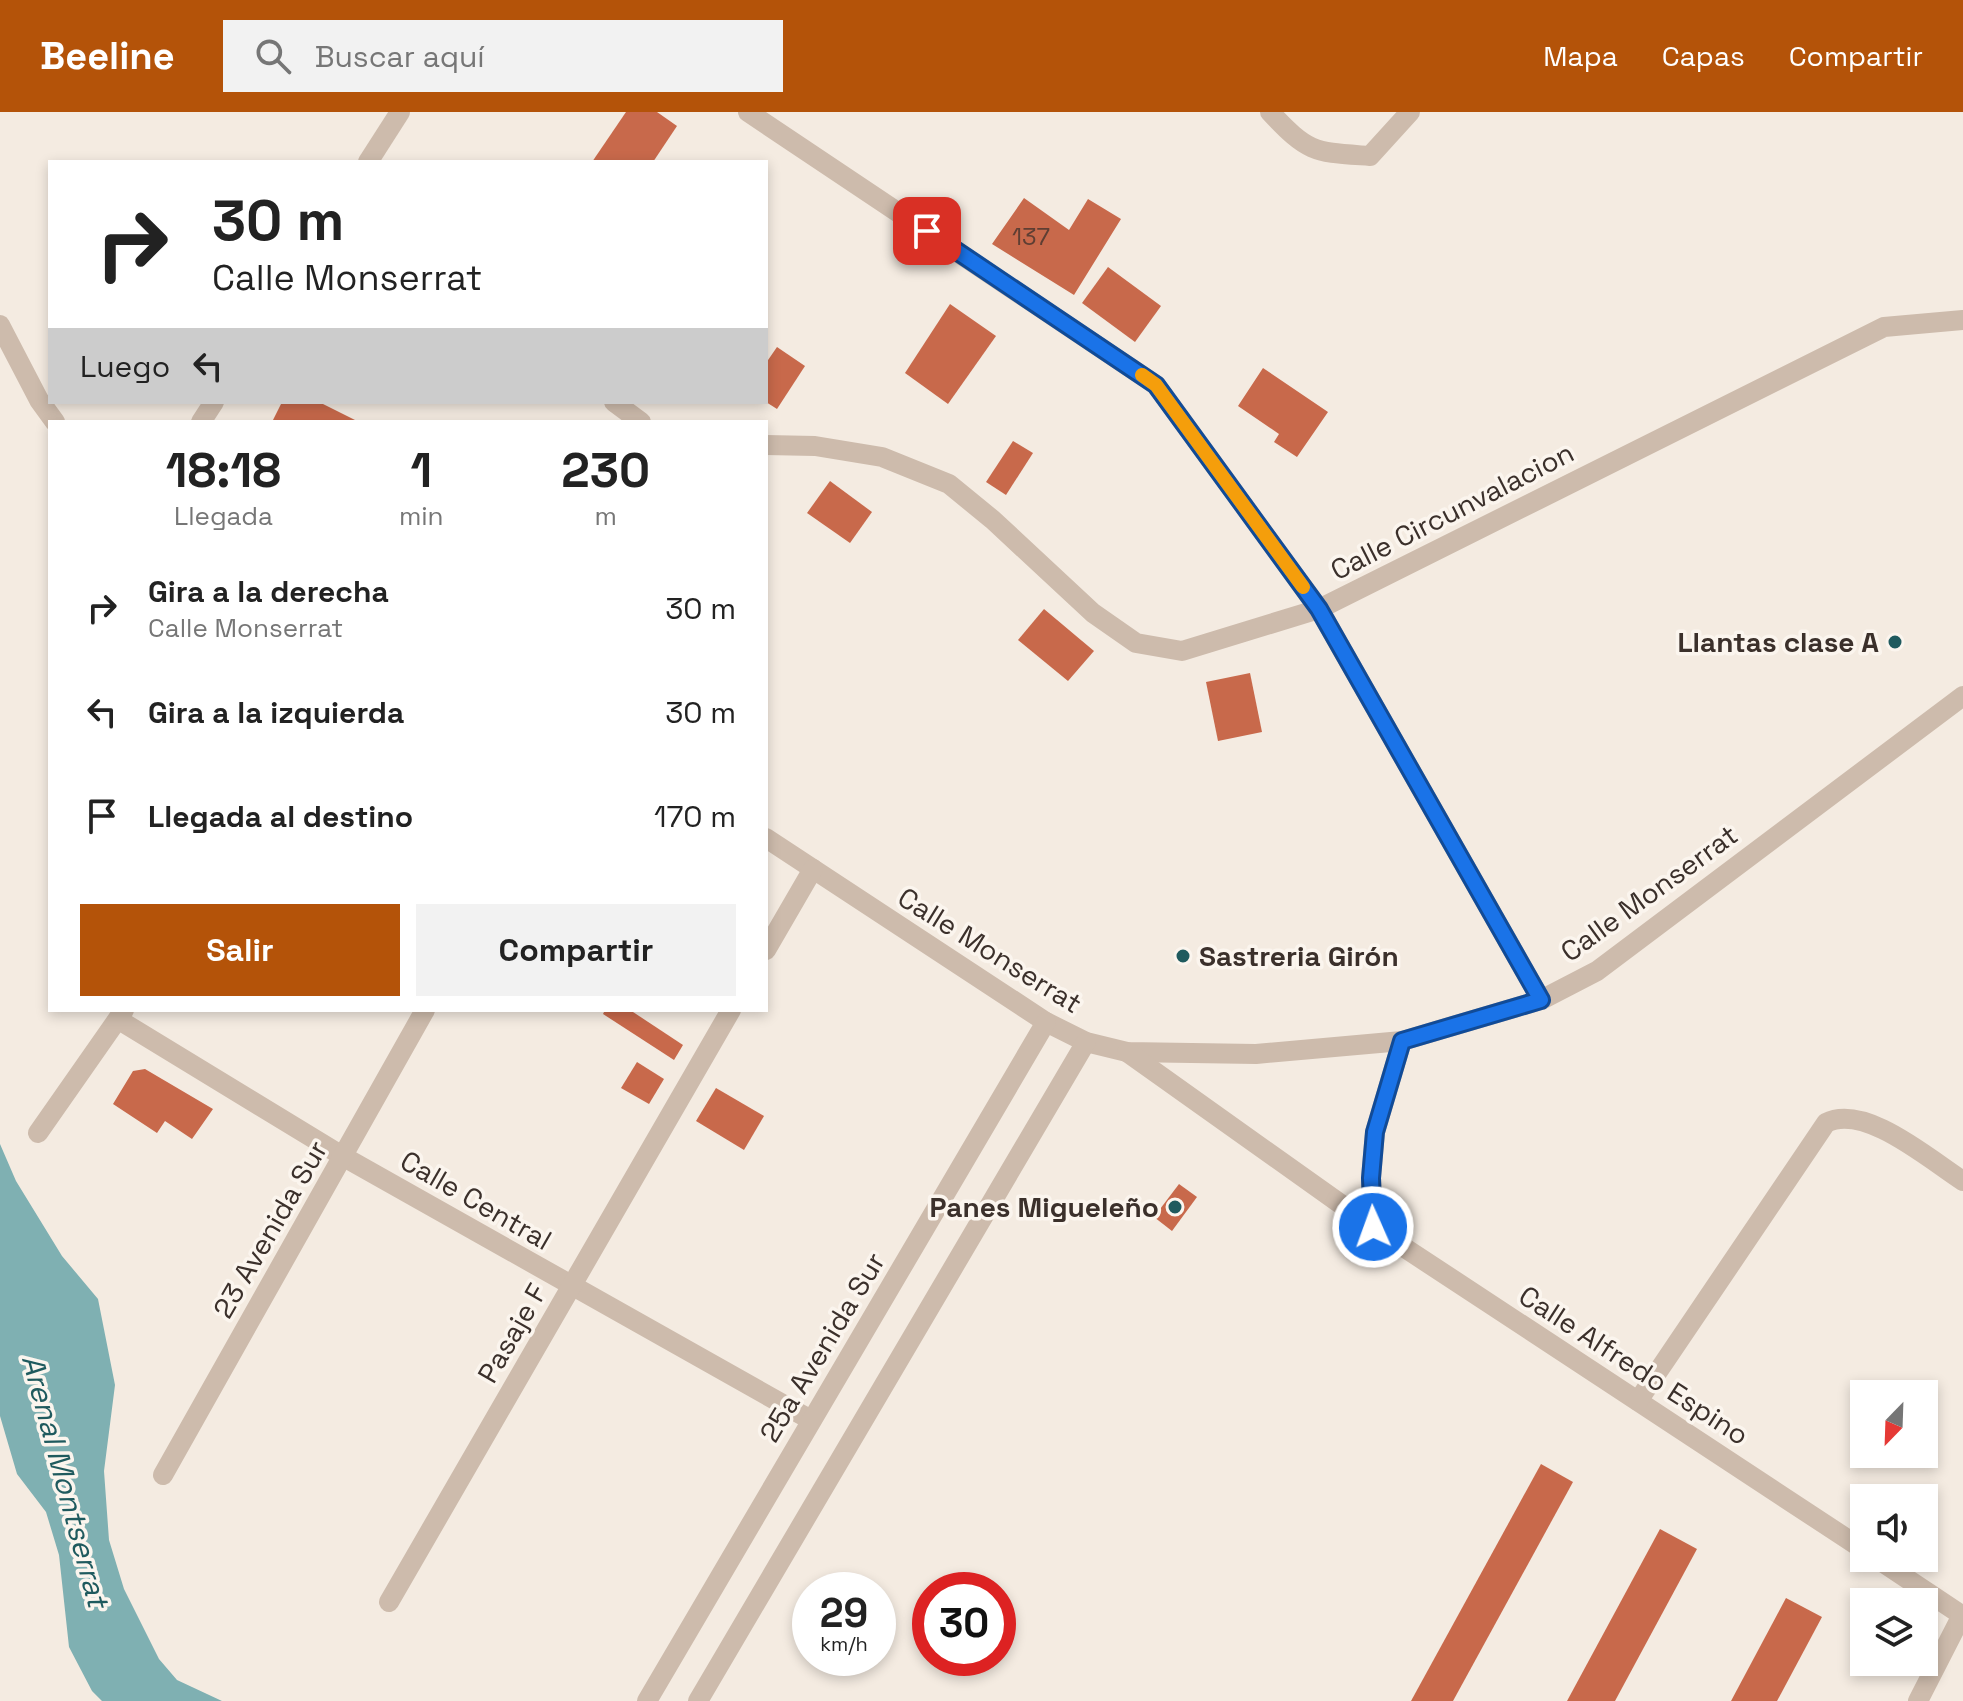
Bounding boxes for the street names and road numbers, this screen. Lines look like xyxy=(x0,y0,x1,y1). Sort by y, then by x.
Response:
street label: Calle Circunvalacion xyxy=(1324,434,1580,588)
street label: Calle Monserrat xyxy=(1553,817,1745,969)
street label: Calle Monserrat xyxy=(891,879,1089,1021)
street label: 23 Avenida Sur xyxy=(205,1134,335,1324)
street label: Calle Central xyxy=(394,1142,558,1258)
street label: 25a Avenida Sur xyxy=(751,1246,893,1448)
street label: Pasaje F xyxy=(469,1277,555,1389)
street label: Calle Alfredo Espino xyxy=(1512,1277,1756,1453)

